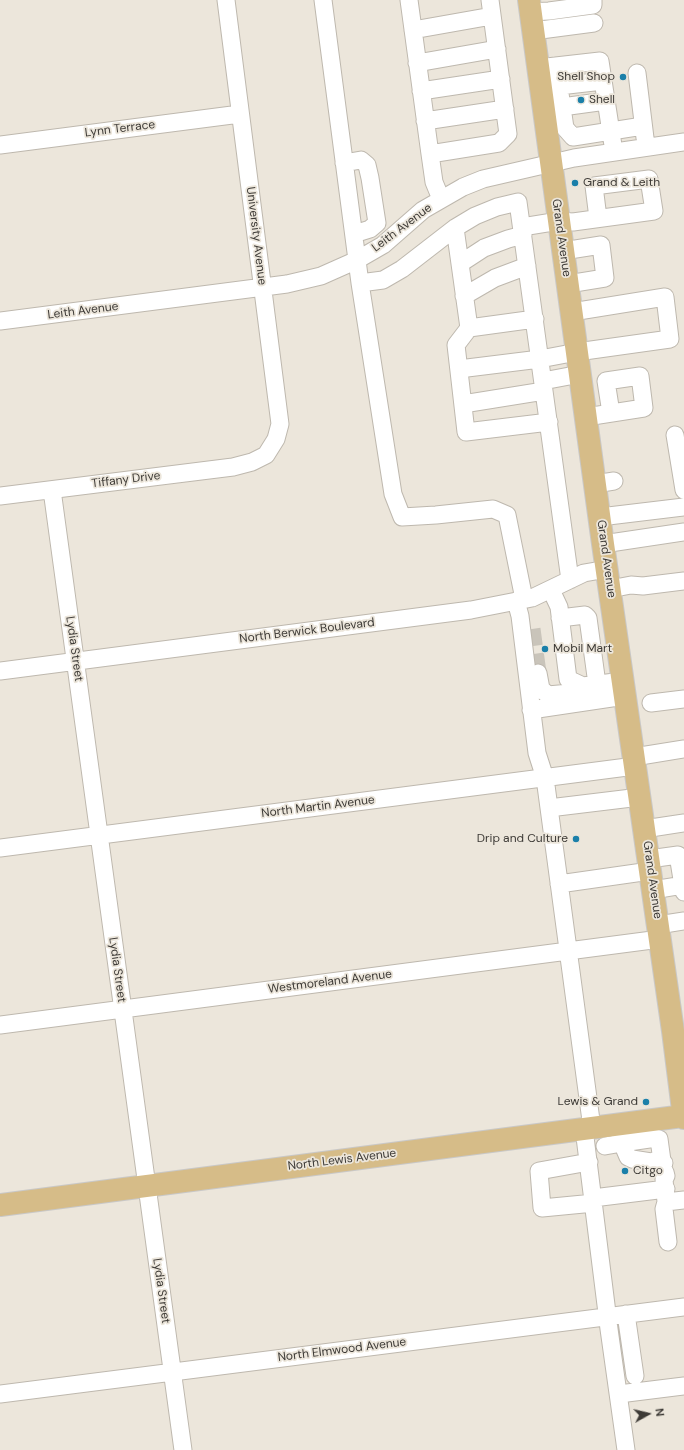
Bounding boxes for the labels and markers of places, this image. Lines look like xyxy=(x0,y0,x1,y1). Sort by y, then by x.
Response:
place label: Shell Shop xyxy=(557,70,615,84)
marker: Shell Shop xyxy=(618,72,628,82)
place label: Shell xyxy=(589,93,615,107)
marker: Shell xyxy=(576,95,586,105)
place label: Grand & Leith xyxy=(583,176,660,190)
marker: Grand & Leith xyxy=(570,178,580,188)
place label: Mobil Mart xyxy=(553,642,612,656)
marker: Mobil Mart xyxy=(540,644,550,654)
place label: Drip and Culture xyxy=(477,832,568,846)
marker: Drip and Culture xyxy=(571,834,581,844)
place label: Lewis & Grand xyxy=(558,1095,638,1109)
marker: Lewis & Grand xyxy=(641,1097,651,1107)
place label: Citgo xyxy=(633,1164,663,1178)
marker: Citgo xyxy=(620,1166,630,1176)

